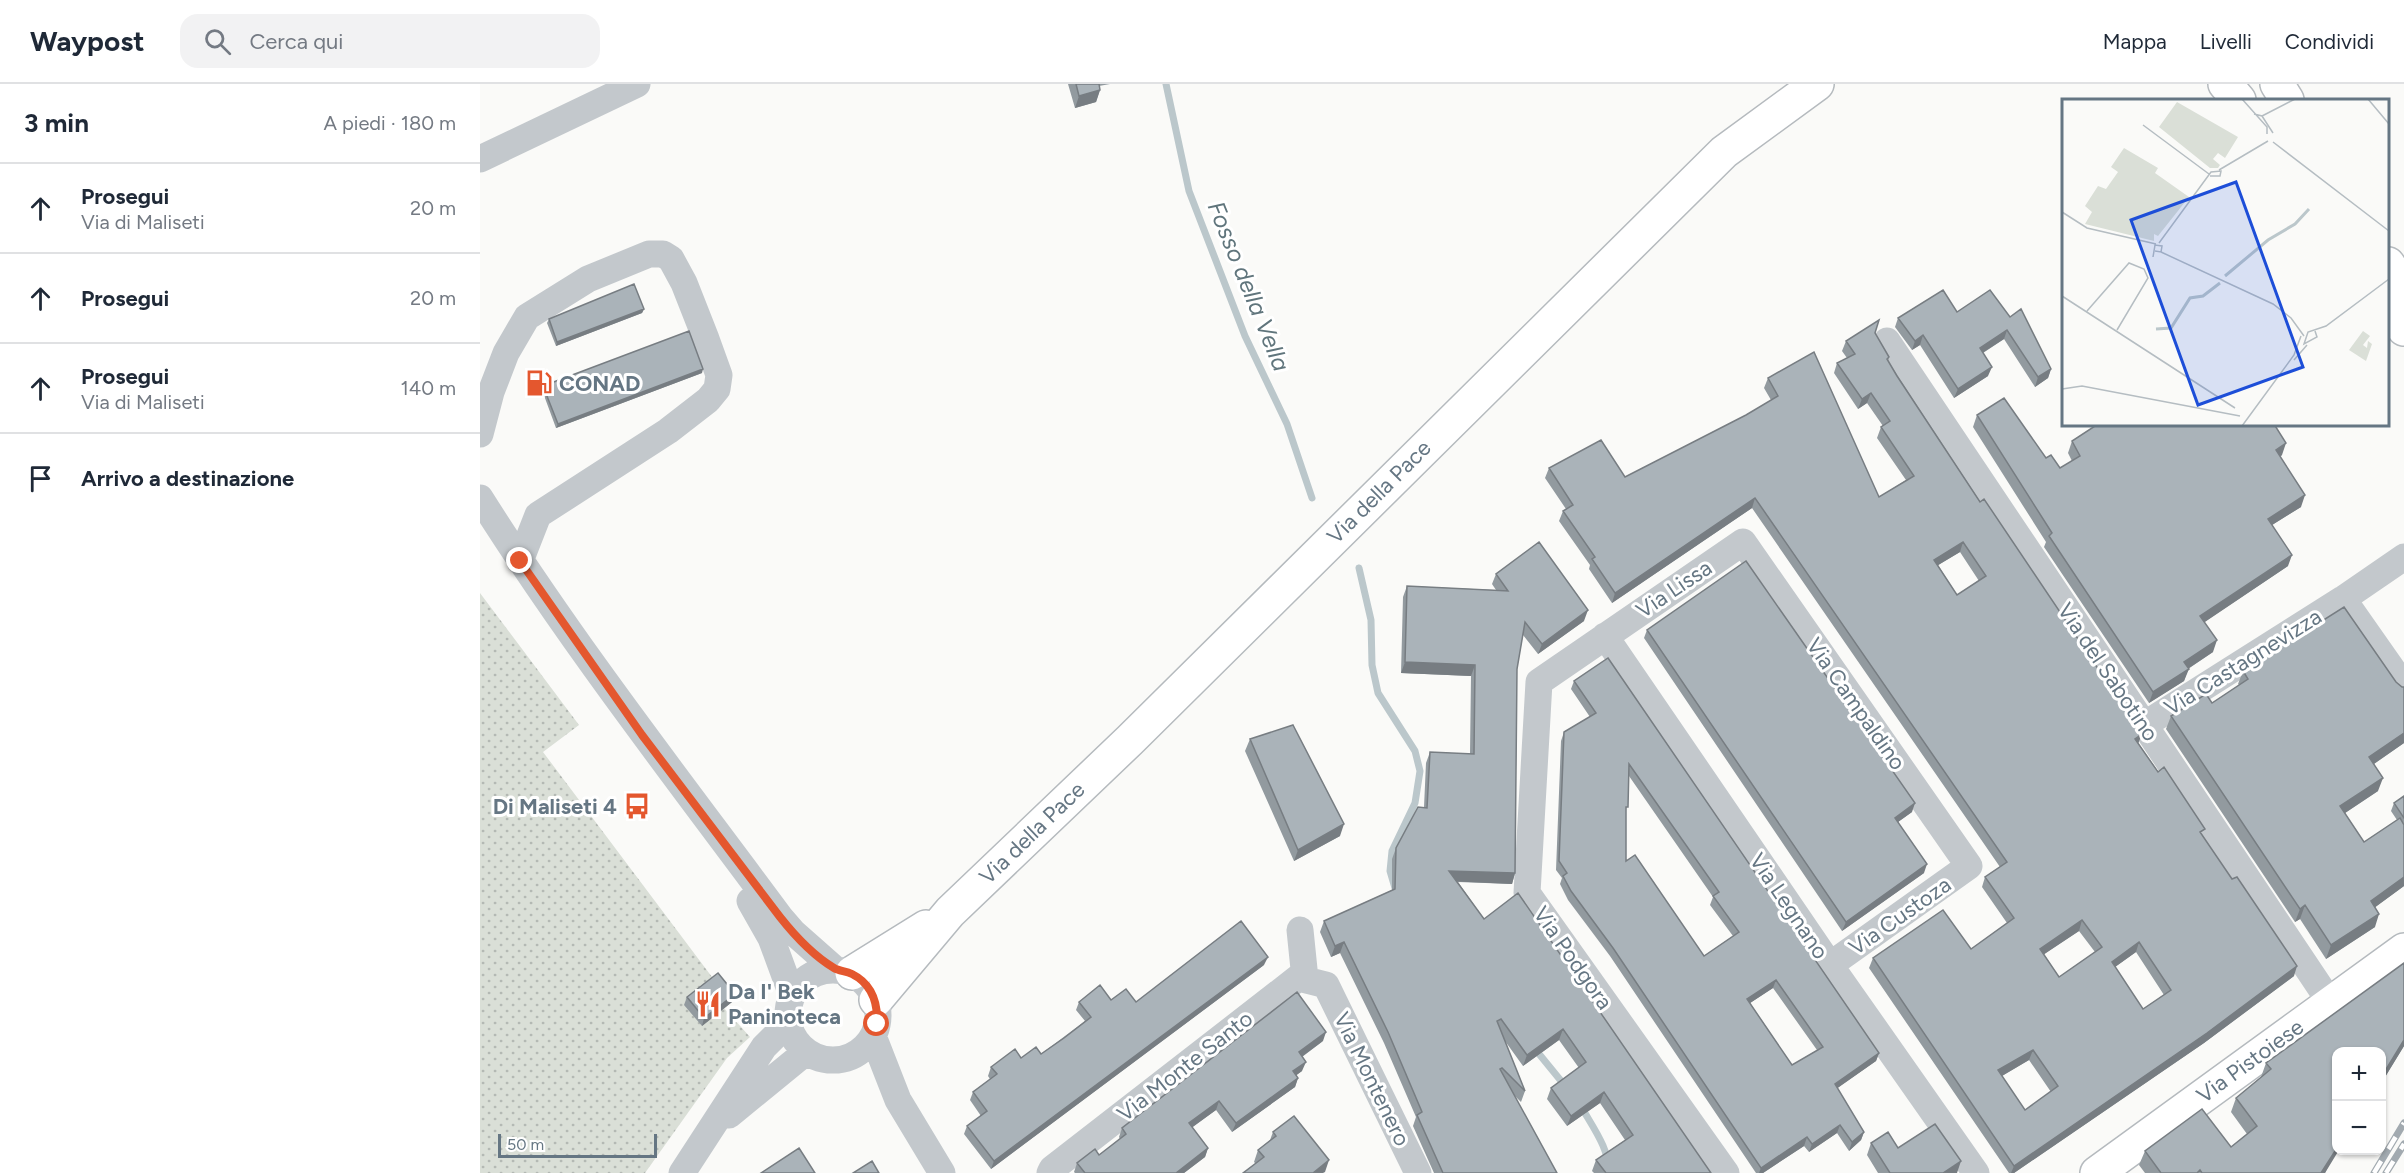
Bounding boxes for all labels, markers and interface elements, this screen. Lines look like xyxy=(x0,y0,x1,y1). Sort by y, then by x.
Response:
search box xyxy=(180,14,600,68)
text: Waypost xyxy=(30,24,144,58)
icon: search xyxy=(201,25,234,58)
text: Cerca qui xyxy=(249,28,343,55)
text: Mappa xyxy=(2103,29,2167,54)
text: Livelli xyxy=(2200,29,2252,54)
text: Condividi xyxy=(2285,29,2374,54)
inset map xyxy=(2062,99,2389,426)
text: 3 min xyxy=(24,107,89,139)
text: A piedi · 180 m xyxy=(324,111,456,135)
text: Prosegui xyxy=(81,183,169,210)
icon: ahead xyxy=(24,192,57,225)
text: 20 m xyxy=(410,196,456,220)
water label: Fosso della Vella xyxy=(1202,197,1296,375)
text: Via di Maliseti xyxy=(81,210,205,234)
icon: ahead xyxy=(24,282,57,315)
text: Prosegui xyxy=(81,285,169,312)
text: 20 m xyxy=(410,286,456,310)
text: Prosegui xyxy=(81,363,169,390)
fuel station icon: CONAD xyxy=(524,368,554,398)
place label: CONAD xyxy=(559,370,640,397)
icon: ahead xyxy=(24,372,57,405)
text: 140 m xyxy=(401,376,456,400)
text: Via di Maliseti xyxy=(81,390,205,414)
street label: Via della Pace xyxy=(1321,434,1437,550)
icon: arrive xyxy=(24,462,57,495)
text: Arrivo a destinazione xyxy=(81,465,294,492)
route end xyxy=(506,547,532,573)
street label: Via Lissa xyxy=(1631,554,1717,624)
street label: Via del Sabotino xyxy=(2052,598,2164,746)
street label: Via Castagnevizza xyxy=(2159,603,2327,721)
street label: Via Campaldino xyxy=(1801,633,1911,775)
street label: Via della Pace xyxy=(974,776,1090,890)
bus stop icon: Di Maliseti 4 xyxy=(622,791,652,821)
place label: Di Maliseti 4 xyxy=(493,793,617,820)
street label: Via Legnano xyxy=(1744,848,1834,964)
street label: Via Custoza xyxy=(1844,871,1956,961)
street label: Via Podgora xyxy=(1528,901,1618,1015)
place label: Da I' Bek Paninoteca xyxy=(728,978,841,1030)
restaurant icon: Da I' Bek Paninoteca xyxy=(693,989,723,1019)
street label: Via Monte Santo xyxy=(1112,1005,1258,1127)
street label: Via Montenero xyxy=(1328,1008,1416,1150)
route start xyxy=(863,1010,889,1036)
street label: Via Pistoiese xyxy=(2191,1013,2309,1109)
map controls xyxy=(2332,1047,2386,1155)
button: + xyxy=(2332,1047,2386,1101)
button: − xyxy=(2332,1101,2386,1155)
scale bar xyxy=(498,1131,657,1158)
text: 50 m xyxy=(507,1135,544,1154)

